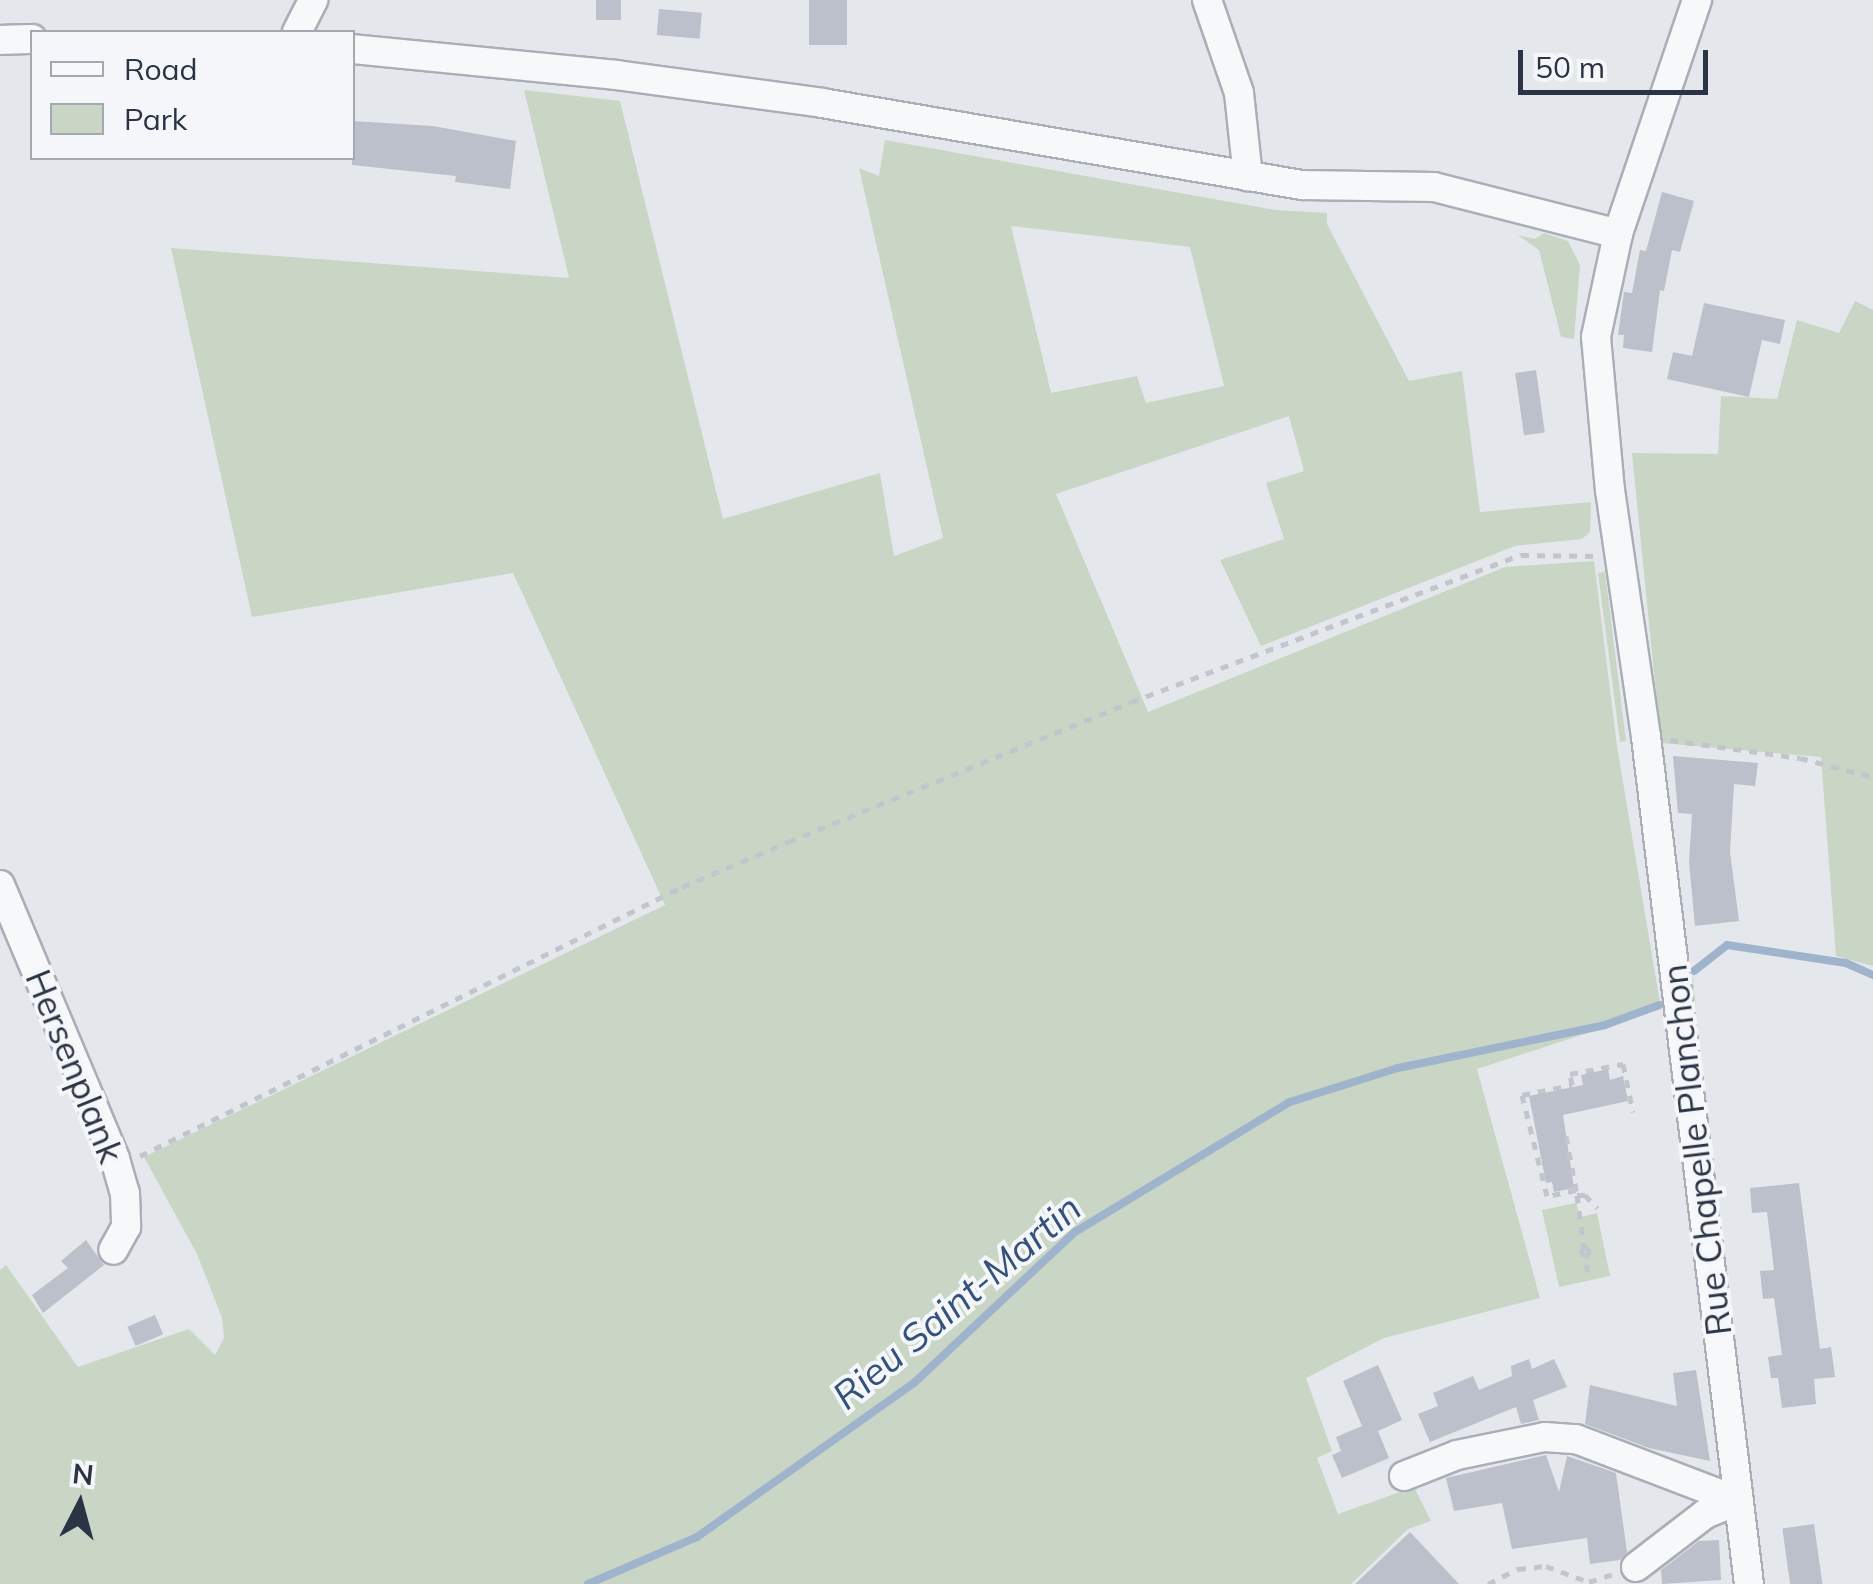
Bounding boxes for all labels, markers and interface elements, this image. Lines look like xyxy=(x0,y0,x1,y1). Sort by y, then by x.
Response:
legend xyxy=(30,30,355,160)
scale bar xyxy=(1523,30,1713,92)
text: 50 m xyxy=(1535,48,1605,86)
text: Road xyxy=(124,50,198,88)
text: Park xyxy=(124,100,187,138)
street label: Rue Chapelle Planchon xyxy=(1652,962,1740,1338)
street label: Hersenplank xyxy=(17,963,133,1169)
water label: Rieu Saint-Martin xyxy=(824,1185,1090,1419)
north arrow xyxy=(30,1454,130,1554)
text: N xyxy=(71,1455,96,1492)

